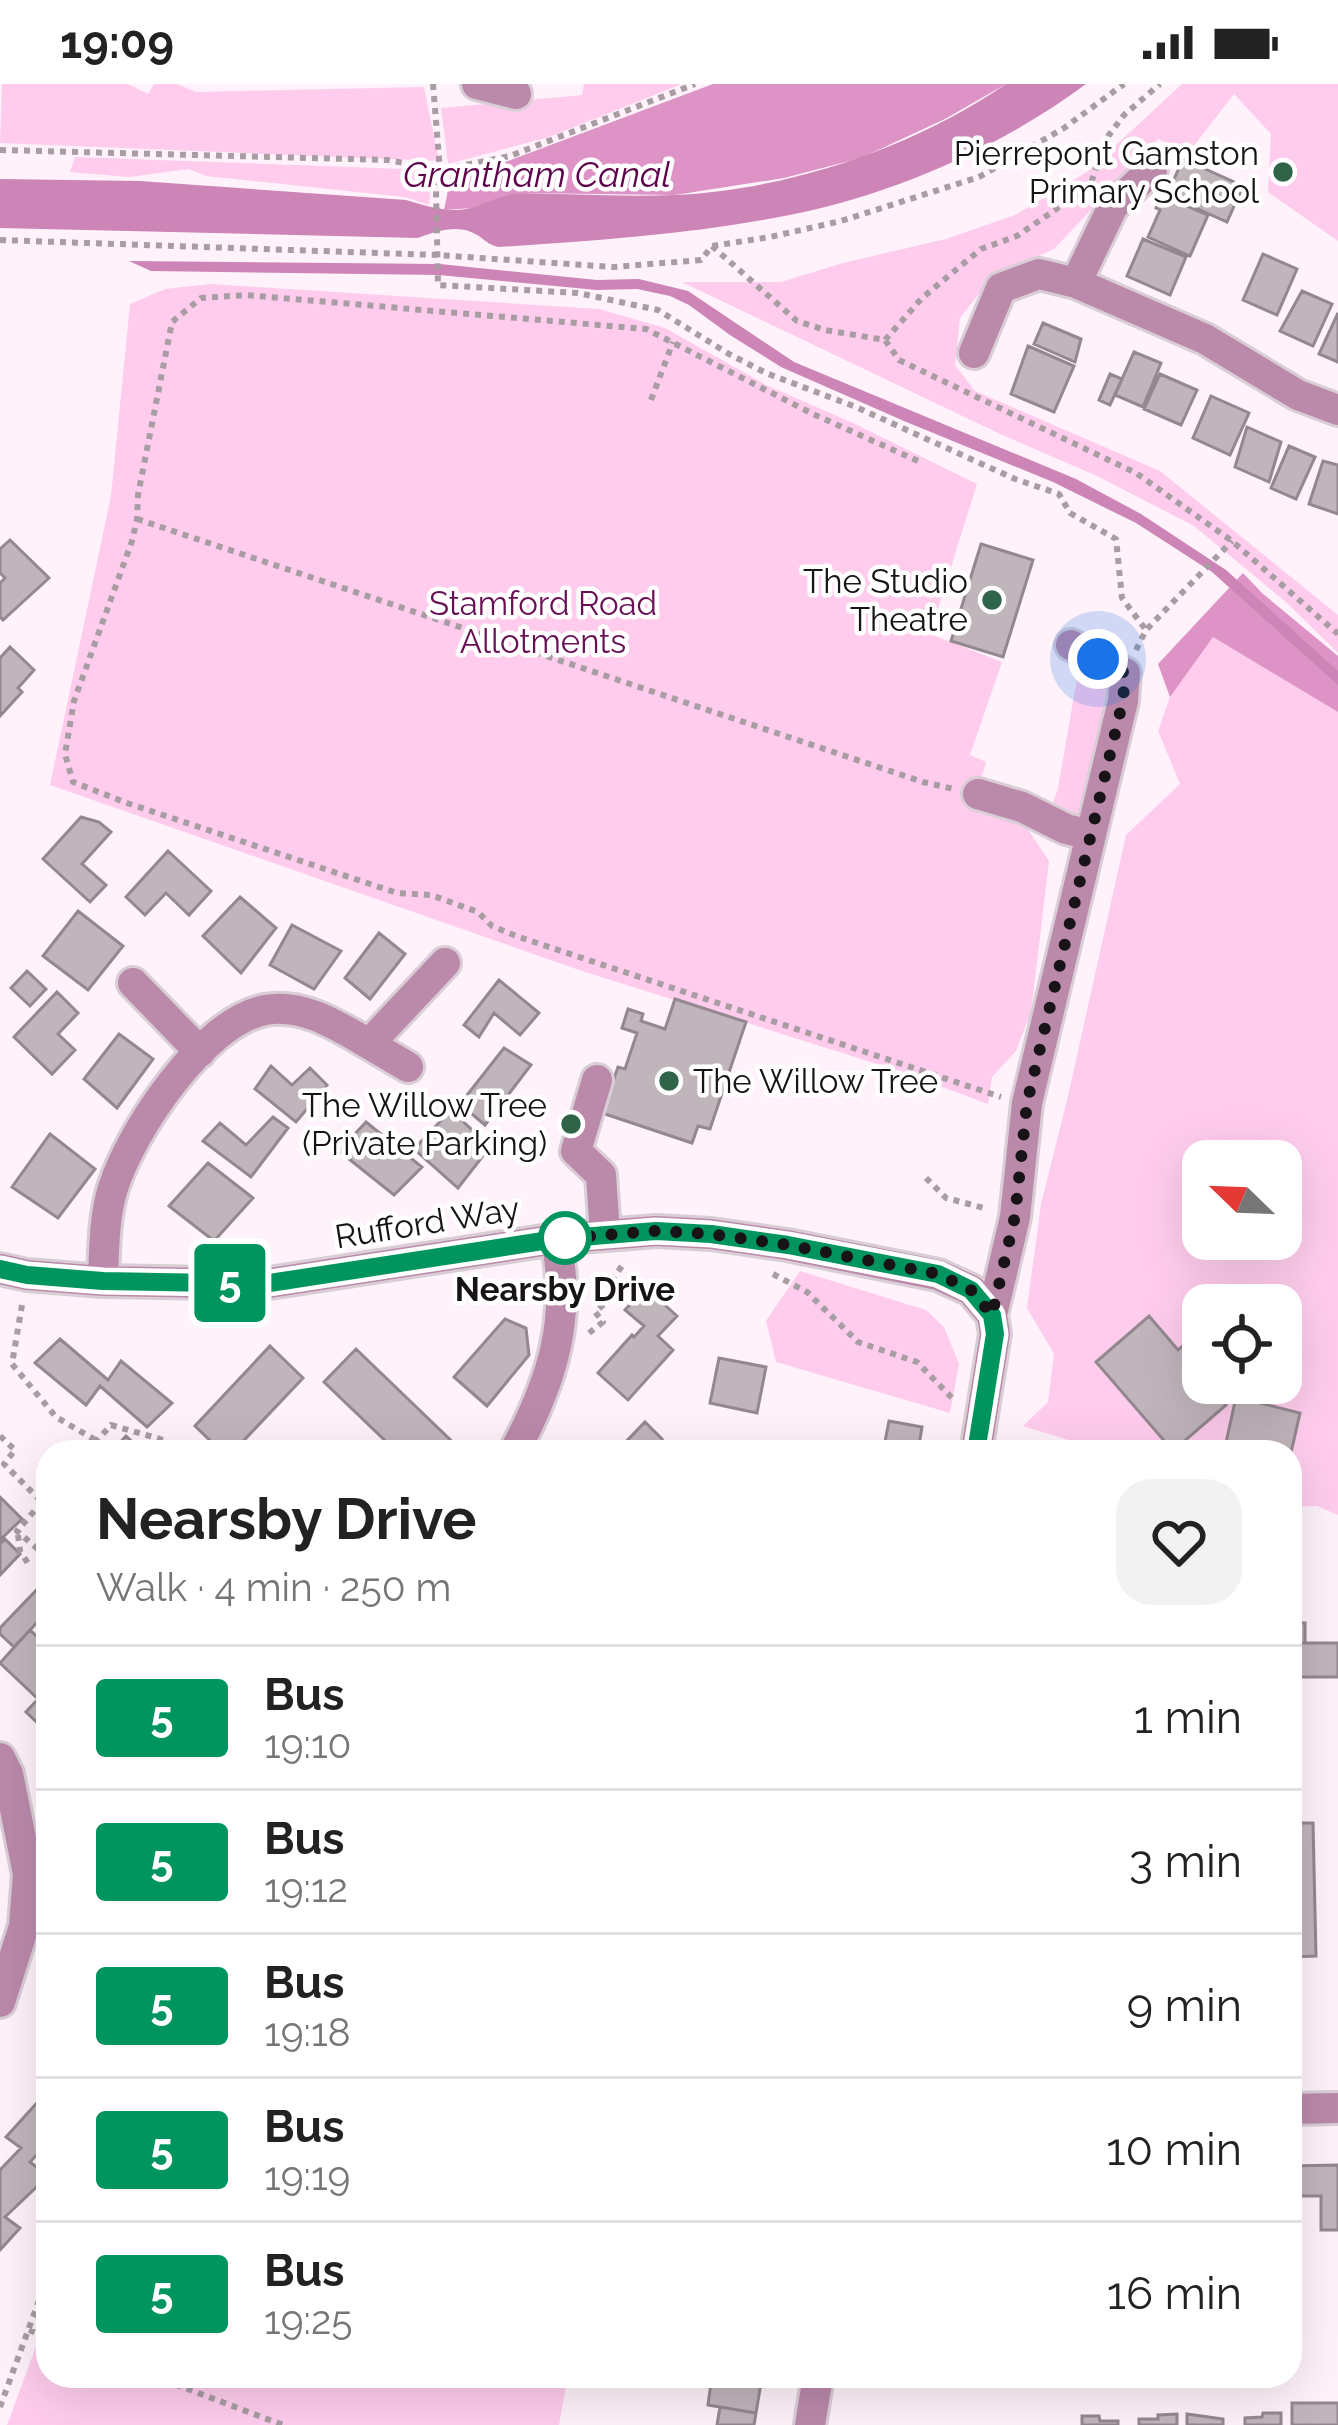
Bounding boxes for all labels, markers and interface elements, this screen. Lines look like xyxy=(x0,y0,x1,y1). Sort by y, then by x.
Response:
text: 19:09 xyxy=(60,16,174,69)
place label: Pierrepont Gamston Primary School xyxy=(954,134,1260,211)
water label: Grantham Canal xyxy=(403,153,671,195)
marker: Pierrepont Gamston Primary School xyxy=(1270,159,1296,185)
place label: The Studio Theatre xyxy=(803,562,968,639)
park label: Stamford Road Allotments xyxy=(429,584,657,661)
marker: The Studio Theatre xyxy=(979,587,1005,613)
your location xyxy=(1068,629,1128,689)
place label: The Willow Tree xyxy=(693,1062,938,1101)
marker: The Willow Tree xyxy=(656,1068,682,1094)
place label: The Willow Tree (Private Parking) xyxy=(302,1086,547,1163)
marker: The Willow Tree (Private Parking) xyxy=(558,1111,584,1137)
north arrow xyxy=(1182,1140,1302,1260)
map controls xyxy=(1182,1140,1302,1404)
street label: Rufford Way xyxy=(332,1189,522,1256)
marker: Nearsby Drive xyxy=(540,1213,590,1263)
line badge: 5 xyxy=(191,1244,269,1322)
text: 5 xyxy=(218,1258,242,1307)
place label: Nearsby Drive xyxy=(455,1270,675,1309)
button: locate xyxy=(1182,1284,1302,1404)
button: heart xyxy=(1116,1479,1242,1605)
text: Nearsby Drive xyxy=(96,1485,476,1552)
text: Walk · 4 min · 250 m xyxy=(96,1564,451,1610)
text: Bus xyxy=(264,1668,345,1721)
text: 1 min xyxy=(1134,1691,1242,1744)
text: 5 xyxy=(150,1693,174,1742)
text: 19:10 xyxy=(264,1721,351,1767)
text: Bus xyxy=(264,1812,345,1865)
text: 3 min xyxy=(1129,1835,1242,1888)
text: 5 xyxy=(150,1837,174,1886)
text: 19:12 xyxy=(264,1865,348,1911)
text: Bus xyxy=(264,1956,345,2009)
text: 9 min xyxy=(1127,1979,1242,2032)
text: 5 xyxy=(150,1981,174,2030)
text: 19:18 xyxy=(264,2009,351,2055)
text: Bus xyxy=(264,2100,345,2153)
text: 10 min xyxy=(1106,2123,1242,2176)
text: 5 xyxy=(150,2125,174,2174)
text: 19:19 xyxy=(264,2153,350,2199)
text: Bus xyxy=(264,2244,345,2297)
text: 16 min xyxy=(1107,2267,1242,2320)
text: 5 xyxy=(150,2269,174,2318)
text: 19:25 xyxy=(264,2297,352,2343)

